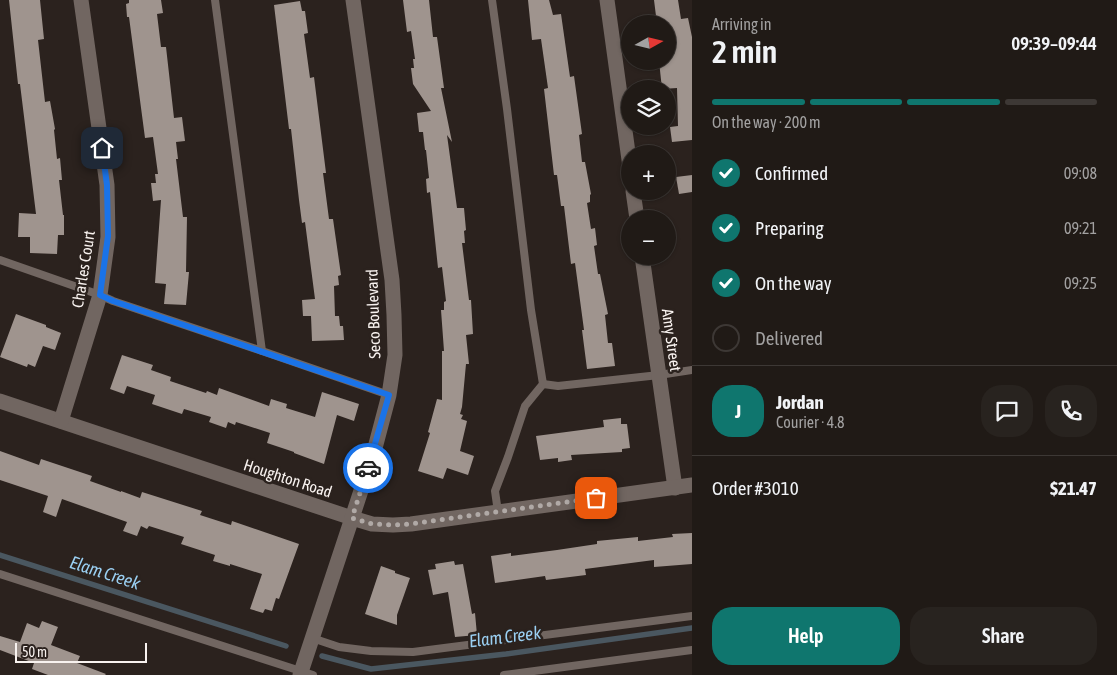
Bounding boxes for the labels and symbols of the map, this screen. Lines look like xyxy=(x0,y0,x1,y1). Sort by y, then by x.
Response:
north arrow xyxy=(621,15,676,70)
pin xyxy=(81,127,123,169)
street label: Charles Court xyxy=(68,229,98,309)
street label: Seco Boulevard xyxy=(362,269,384,359)
street label: Amy Street xyxy=(658,307,685,373)
courier xyxy=(343,443,393,493)
street label: Houghton Road xyxy=(241,455,334,502)
pin xyxy=(575,477,617,519)
water label: Elam Creek xyxy=(67,551,144,594)
water label: Elam Creek xyxy=(468,622,543,651)
scale bar xyxy=(15,640,148,663)

